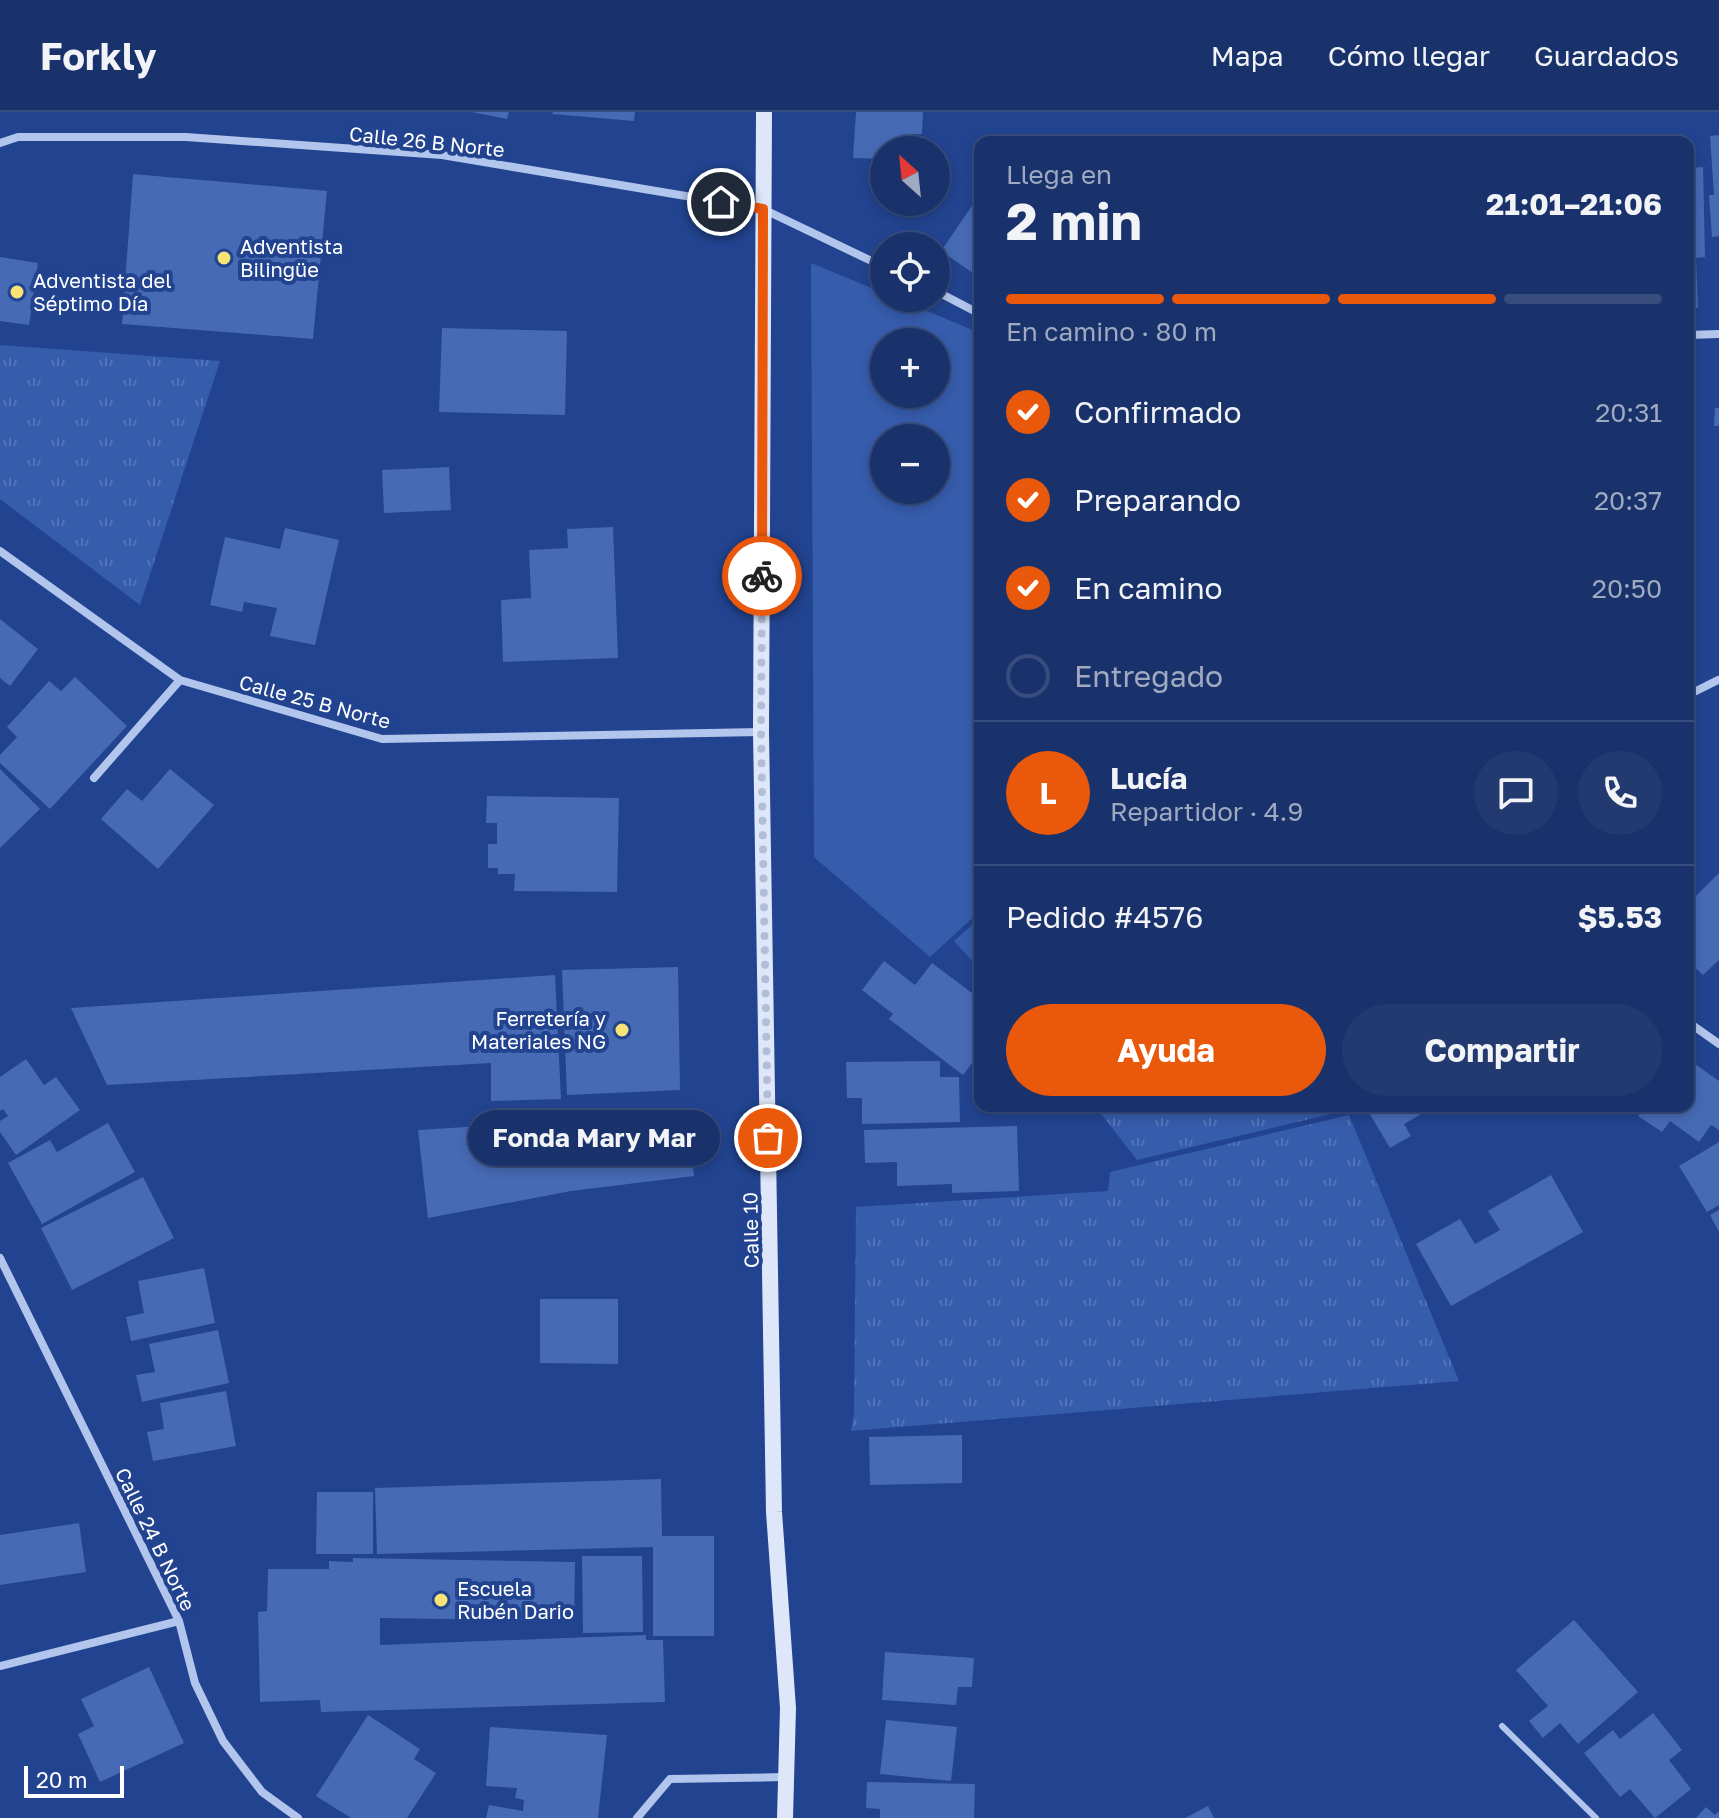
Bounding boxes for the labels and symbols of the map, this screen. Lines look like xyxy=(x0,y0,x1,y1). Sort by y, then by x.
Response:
street label: Calle 26 B Norte xyxy=(348,121,506,161)
north arrow xyxy=(870,136,950,216)
pin xyxy=(687,168,755,236)
place label: Adventista Bilingüe xyxy=(240,234,343,281)
marker: Adventista Bilingüe xyxy=(215,249,233,267)
place label: Adventista del Séptimo Día xyxy=(33,268,172,315)
marker: Adventista del Séptimo Día xyxy=(8,283,26,301)
courier xyxy=(722,536,802,616)
street label: Calle 25 B Norte xyxy=(237,669,393,733)
place label: Ferretería y Materiales NG xyxy=(471,1006,606,1053)
marker: Ferretería y Materiales NG xyxy=(613,1021,631,1039)
pin xyxy=(734,1104,802,1172)
callout: Fonda Mary Mar xyxy=(468,1110,720,1166)
street label: Calle 10 xyxy=(737,1192,763,1268)
street label: Calle 24 B Norte xyxy=(111,1463,201,1615)
place label: Escuela Rubén Dario xyxy=(457,1576,574,1623)
marker: Escuela Rubén Dario xyxy=(432,1591,450,1609)
scale bar xyxy=(24,1762,124,1798)

